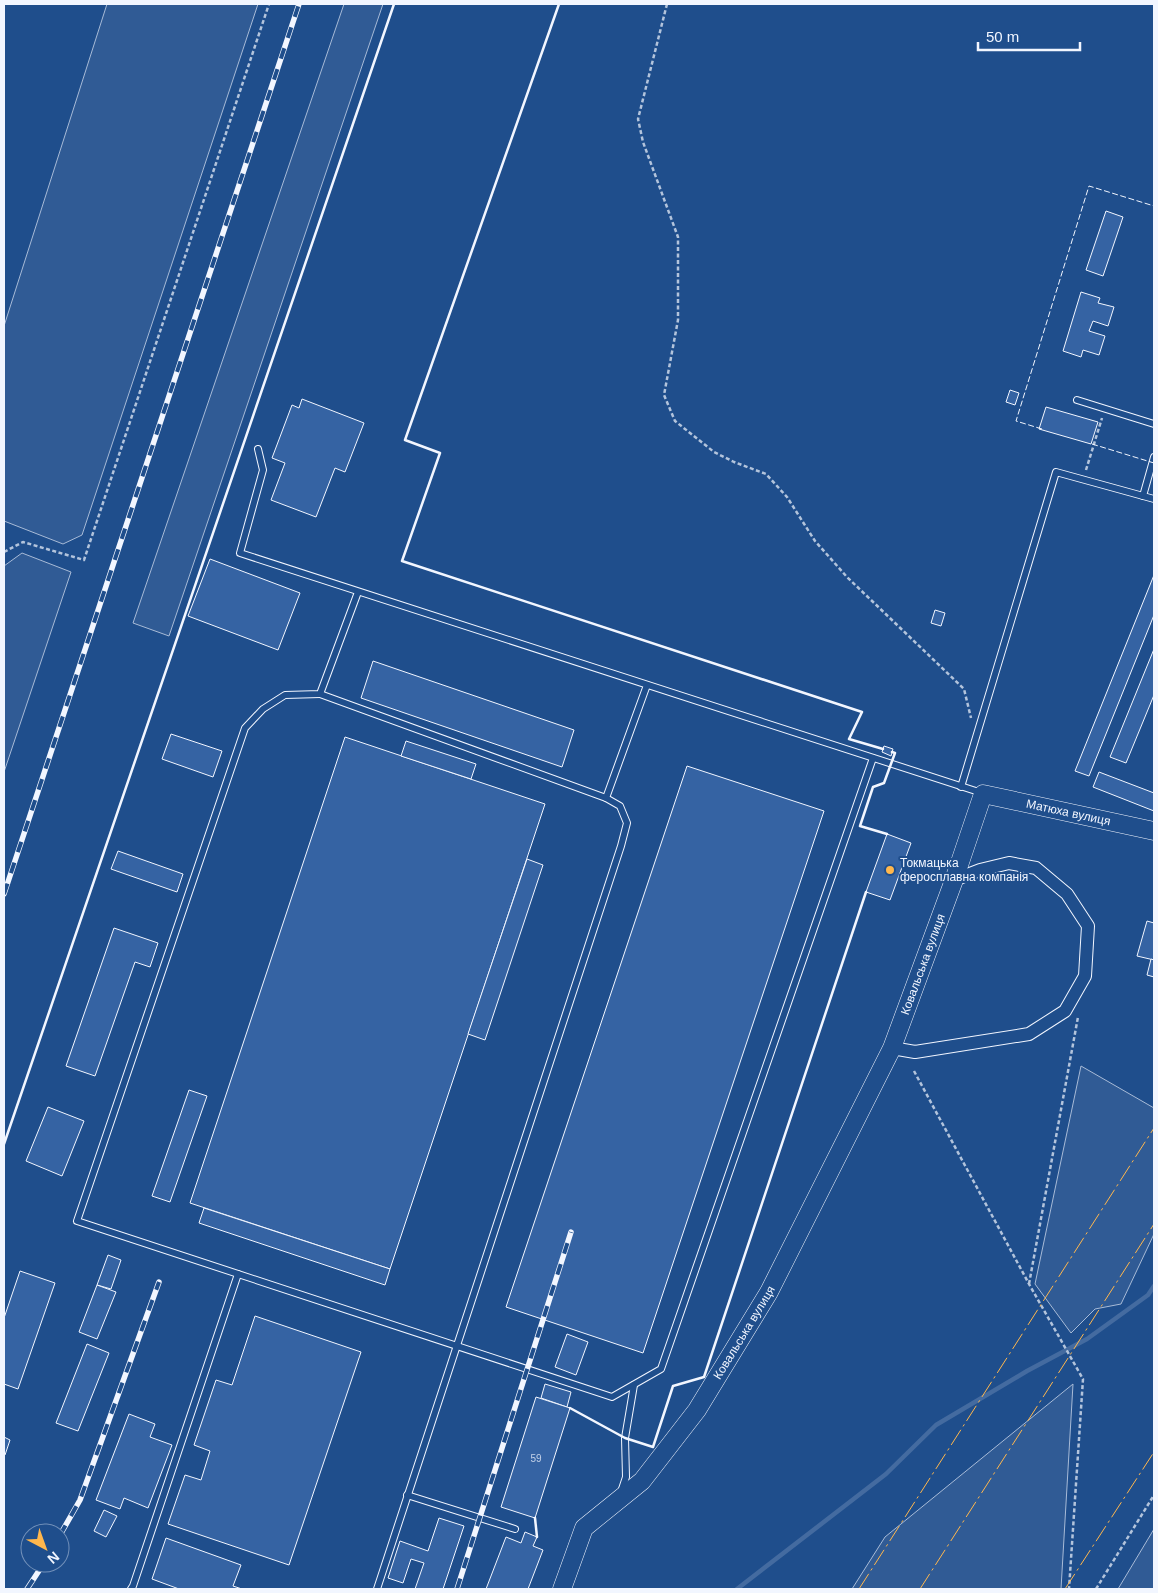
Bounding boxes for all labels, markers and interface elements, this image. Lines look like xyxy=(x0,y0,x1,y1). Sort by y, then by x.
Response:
scale bar xyxy=(978,20,1080,52)
text: 50 m xyxy=(986,28,1019,45)
street label: Матюха вулиця xyxy=(1025,797,1112,828)
place label: Токмацька феросплавна компанія xyxy=(900,856,1028,884)
marker: Токмацька феросплавна компанія xyxy=(884,864,896,876)
street label: Ковальська вулиця xyxy=(898,912,948,1017)
street label: Ковальська вулиця xyxy=(710,1284,778,1382)
house number: 59 xyxy=(530,1453,542,1464)
north arrow xyxy=(20,1523,70,1573)
text: N xyxy=(44,1548,63,1567)

